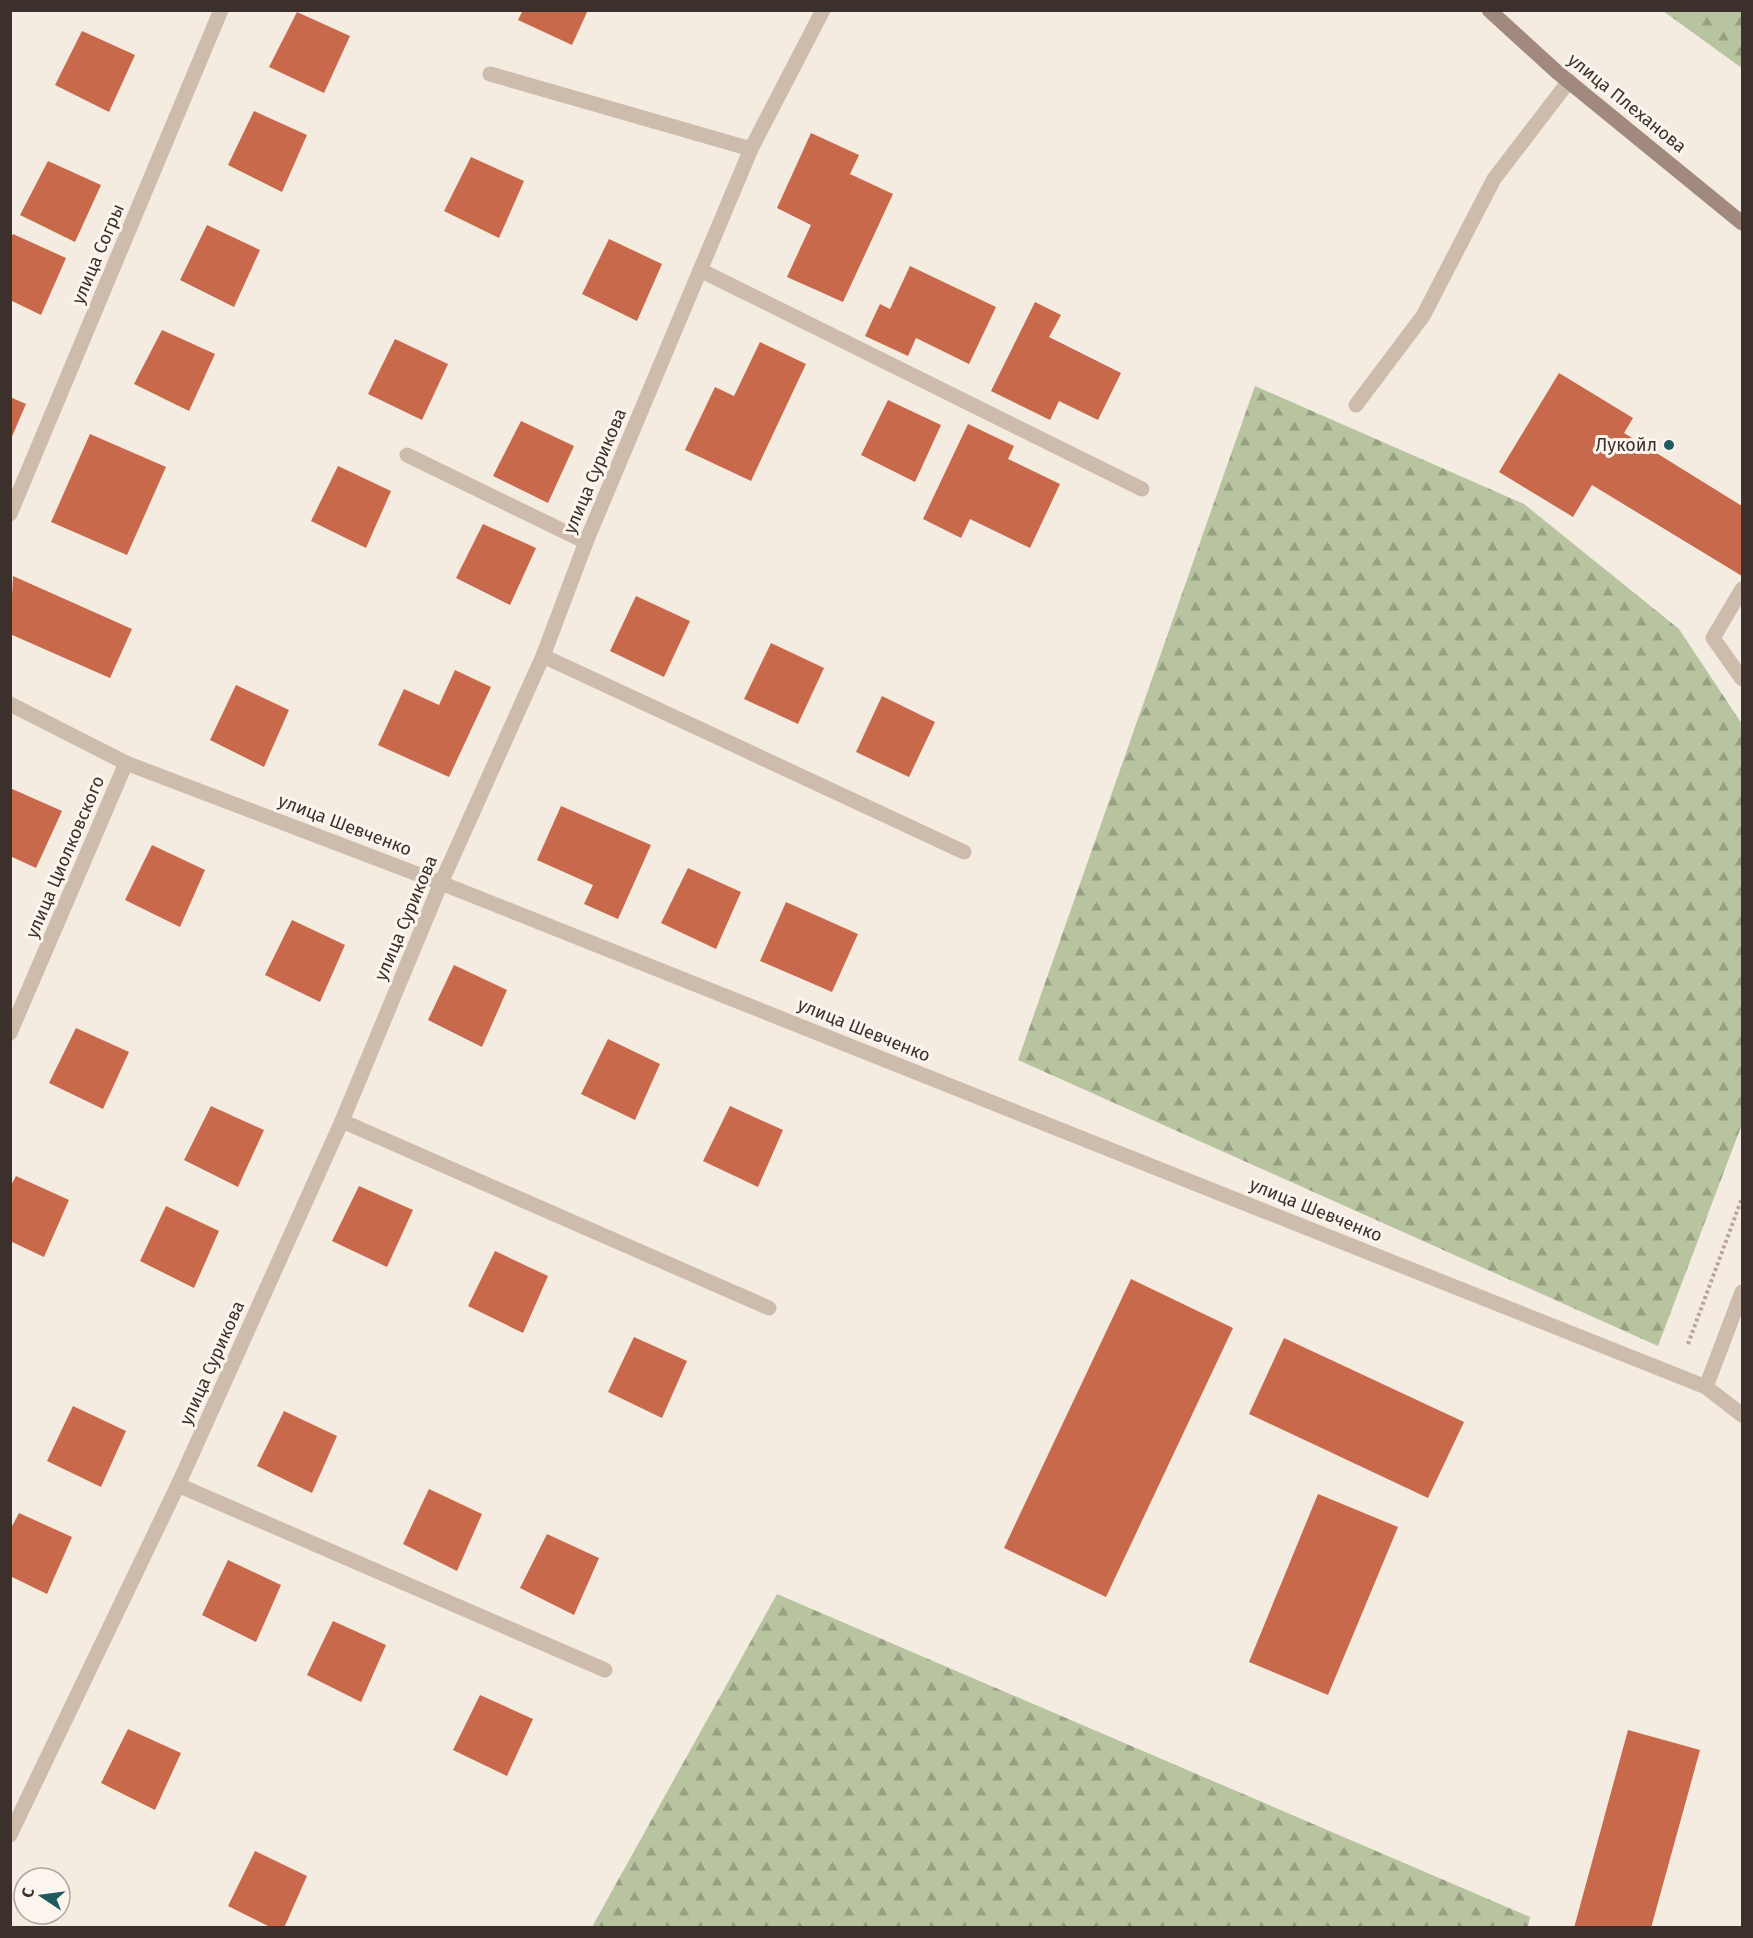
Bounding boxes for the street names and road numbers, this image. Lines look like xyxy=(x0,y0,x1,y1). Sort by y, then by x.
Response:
street label: улица Плеханова xyxy=(1563,48,1691,158)
street label: улица Согры xyxy=(67,201,129,307)
street label: улица Сурикова xyxy=(559,405,631,537)
street label: улица Циолковского xyxy=(21,773,109,941)
street label: улица Шевченко xyxy=(275,789,415,861)
street label: улица Сурикова xyxy=(370,852,442,984)
street label: улица Шевченко xyxy=(794,993,934,1067)
street label: улица Шевченко xyxy=(1246,1173,1386,1247)
street label: улица Сурикова xyxy=(175,1297,249,1429)

